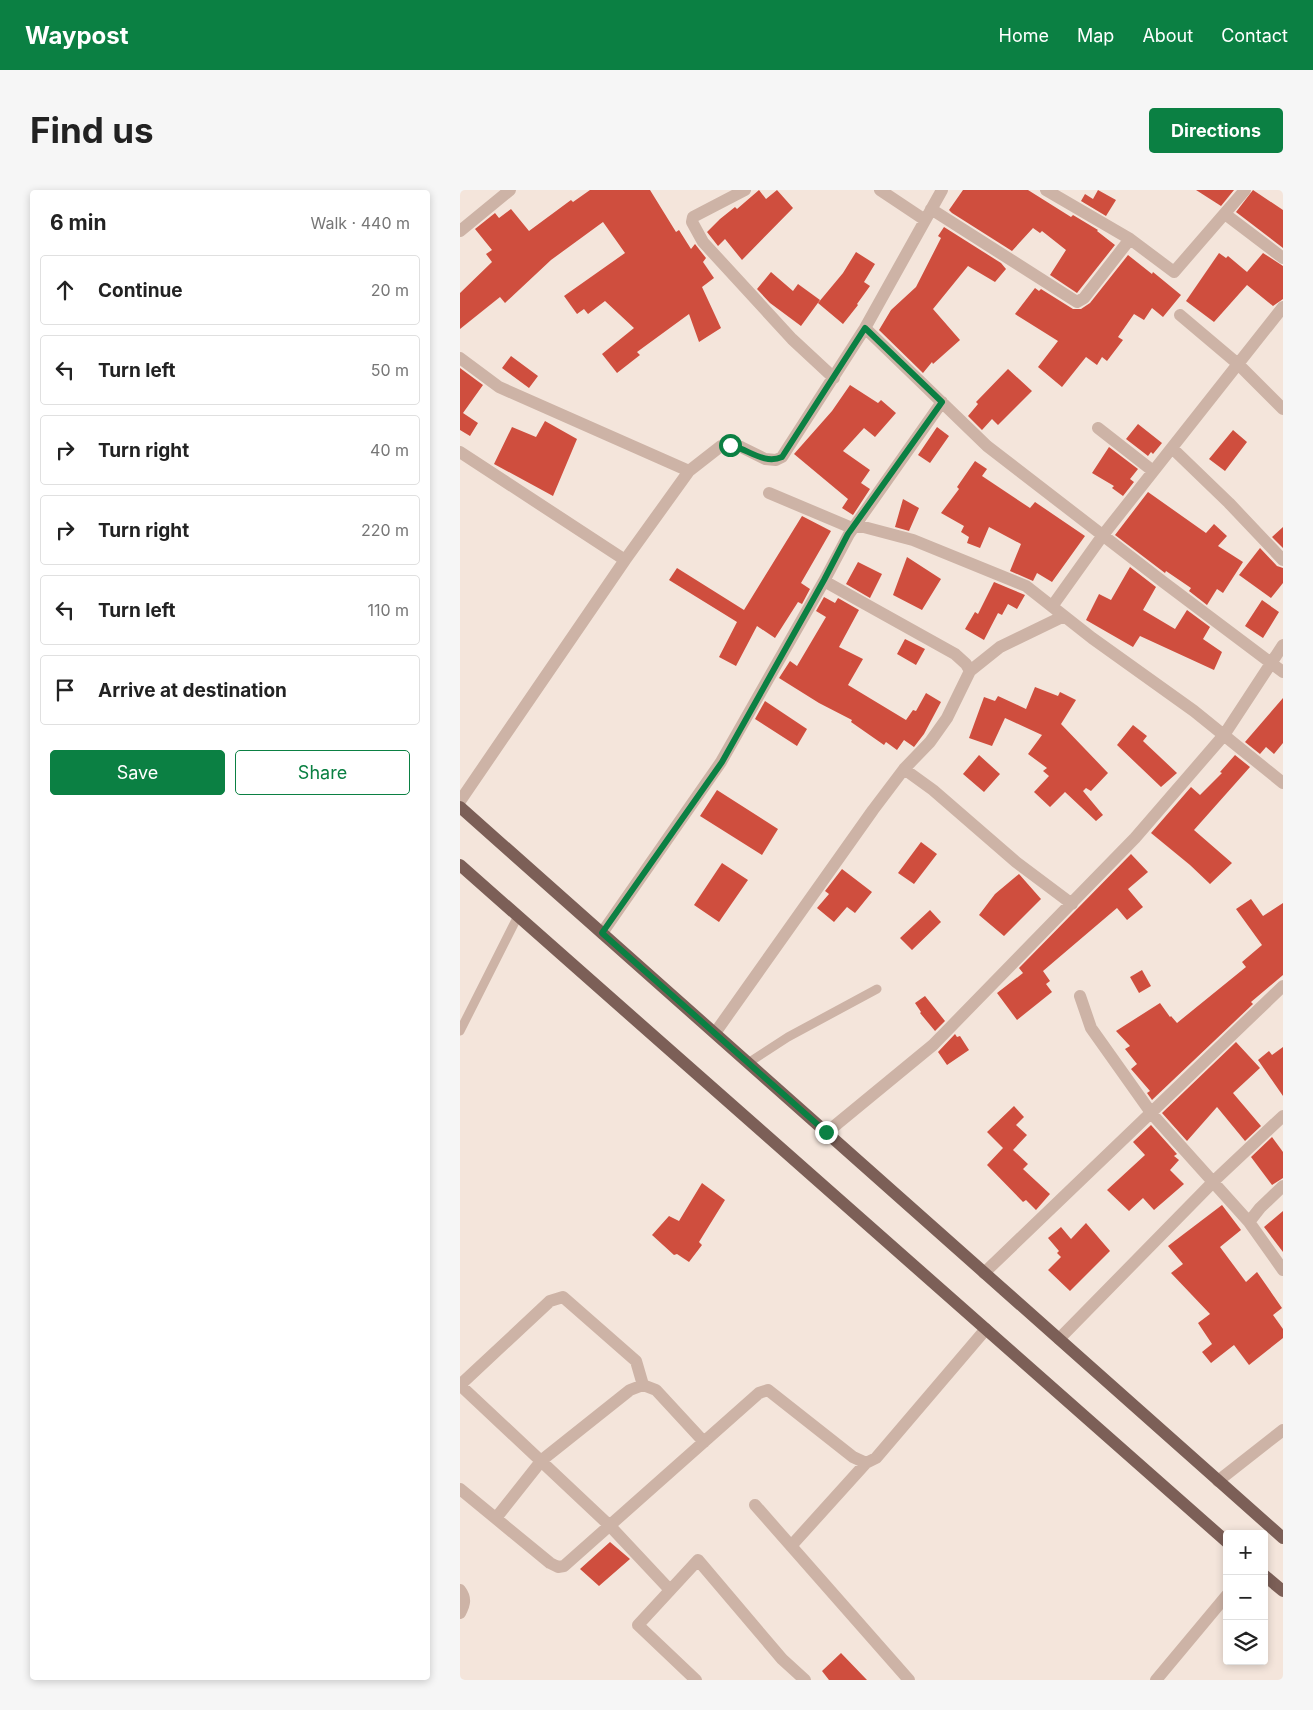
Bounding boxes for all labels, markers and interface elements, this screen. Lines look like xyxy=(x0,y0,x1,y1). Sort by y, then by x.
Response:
text: Waypost xyxy=(25,21,129,50)
text: Home xyxy=(999,25,1049,46)
text: Map xyxy=(1077,25,1114,46)
text: About xyxy=(1142,25,1193,46)
text: Contact xyxy=(1221,25,1288,46)
button: Directions xyxy=(1149,108,1283,153)
text: Find us xyxy=(30,109,154,151)
text: 6 min xyxy=(50,210,107,235)
text: Walk · 440 m xyxy=(311,213,410,233)
icon: ahead xyxy=(51,276,79,304)
text: Continue xyxy=(98,279,183,302)
text: 20 m xyxy=(371,280,409,300)
icon: left xyxy=(51,356,79,384)
text: Turn left xyxy=(98,359,176,382)
text: 50 m xyxy=(371,360,409,380)
route start xyxy=(719,434,742,457)
icon: right xyxy=(51,436,79,464)
text: Turn right xyxy=(98,439,189,462)
text: 40 m xyxy=(370,440,409,460)
icon: right xyxy=(51,516,79,544)
text: Turn right xyxy=(98,519,189,542)
text: 220 m xyxy=(361,520,409,540)
icon: left xyxy=(51,596,79,624)
text: Turn left xyxy=(98,599,176,622)
text: 110 m xyxy=(367,600,409,620)
icon: arrive xyxy=(51,676,79,704)
text: Arrive at destination xyxy=(98,679,287,702)
button: Save xyxy=(50,750,225,795)
button: Share xyxy=(235,750,410,795)
route end xyxy=(815,1121,838,1144)
map controls xyxy=(1223,1530,1268,1665)
button: + xyxy=(1223,1530,1268,1575)
button: − xyxy=(1223,1575,1268,1620)
button: layers xyxy=(1223,1620,1268,1665)

